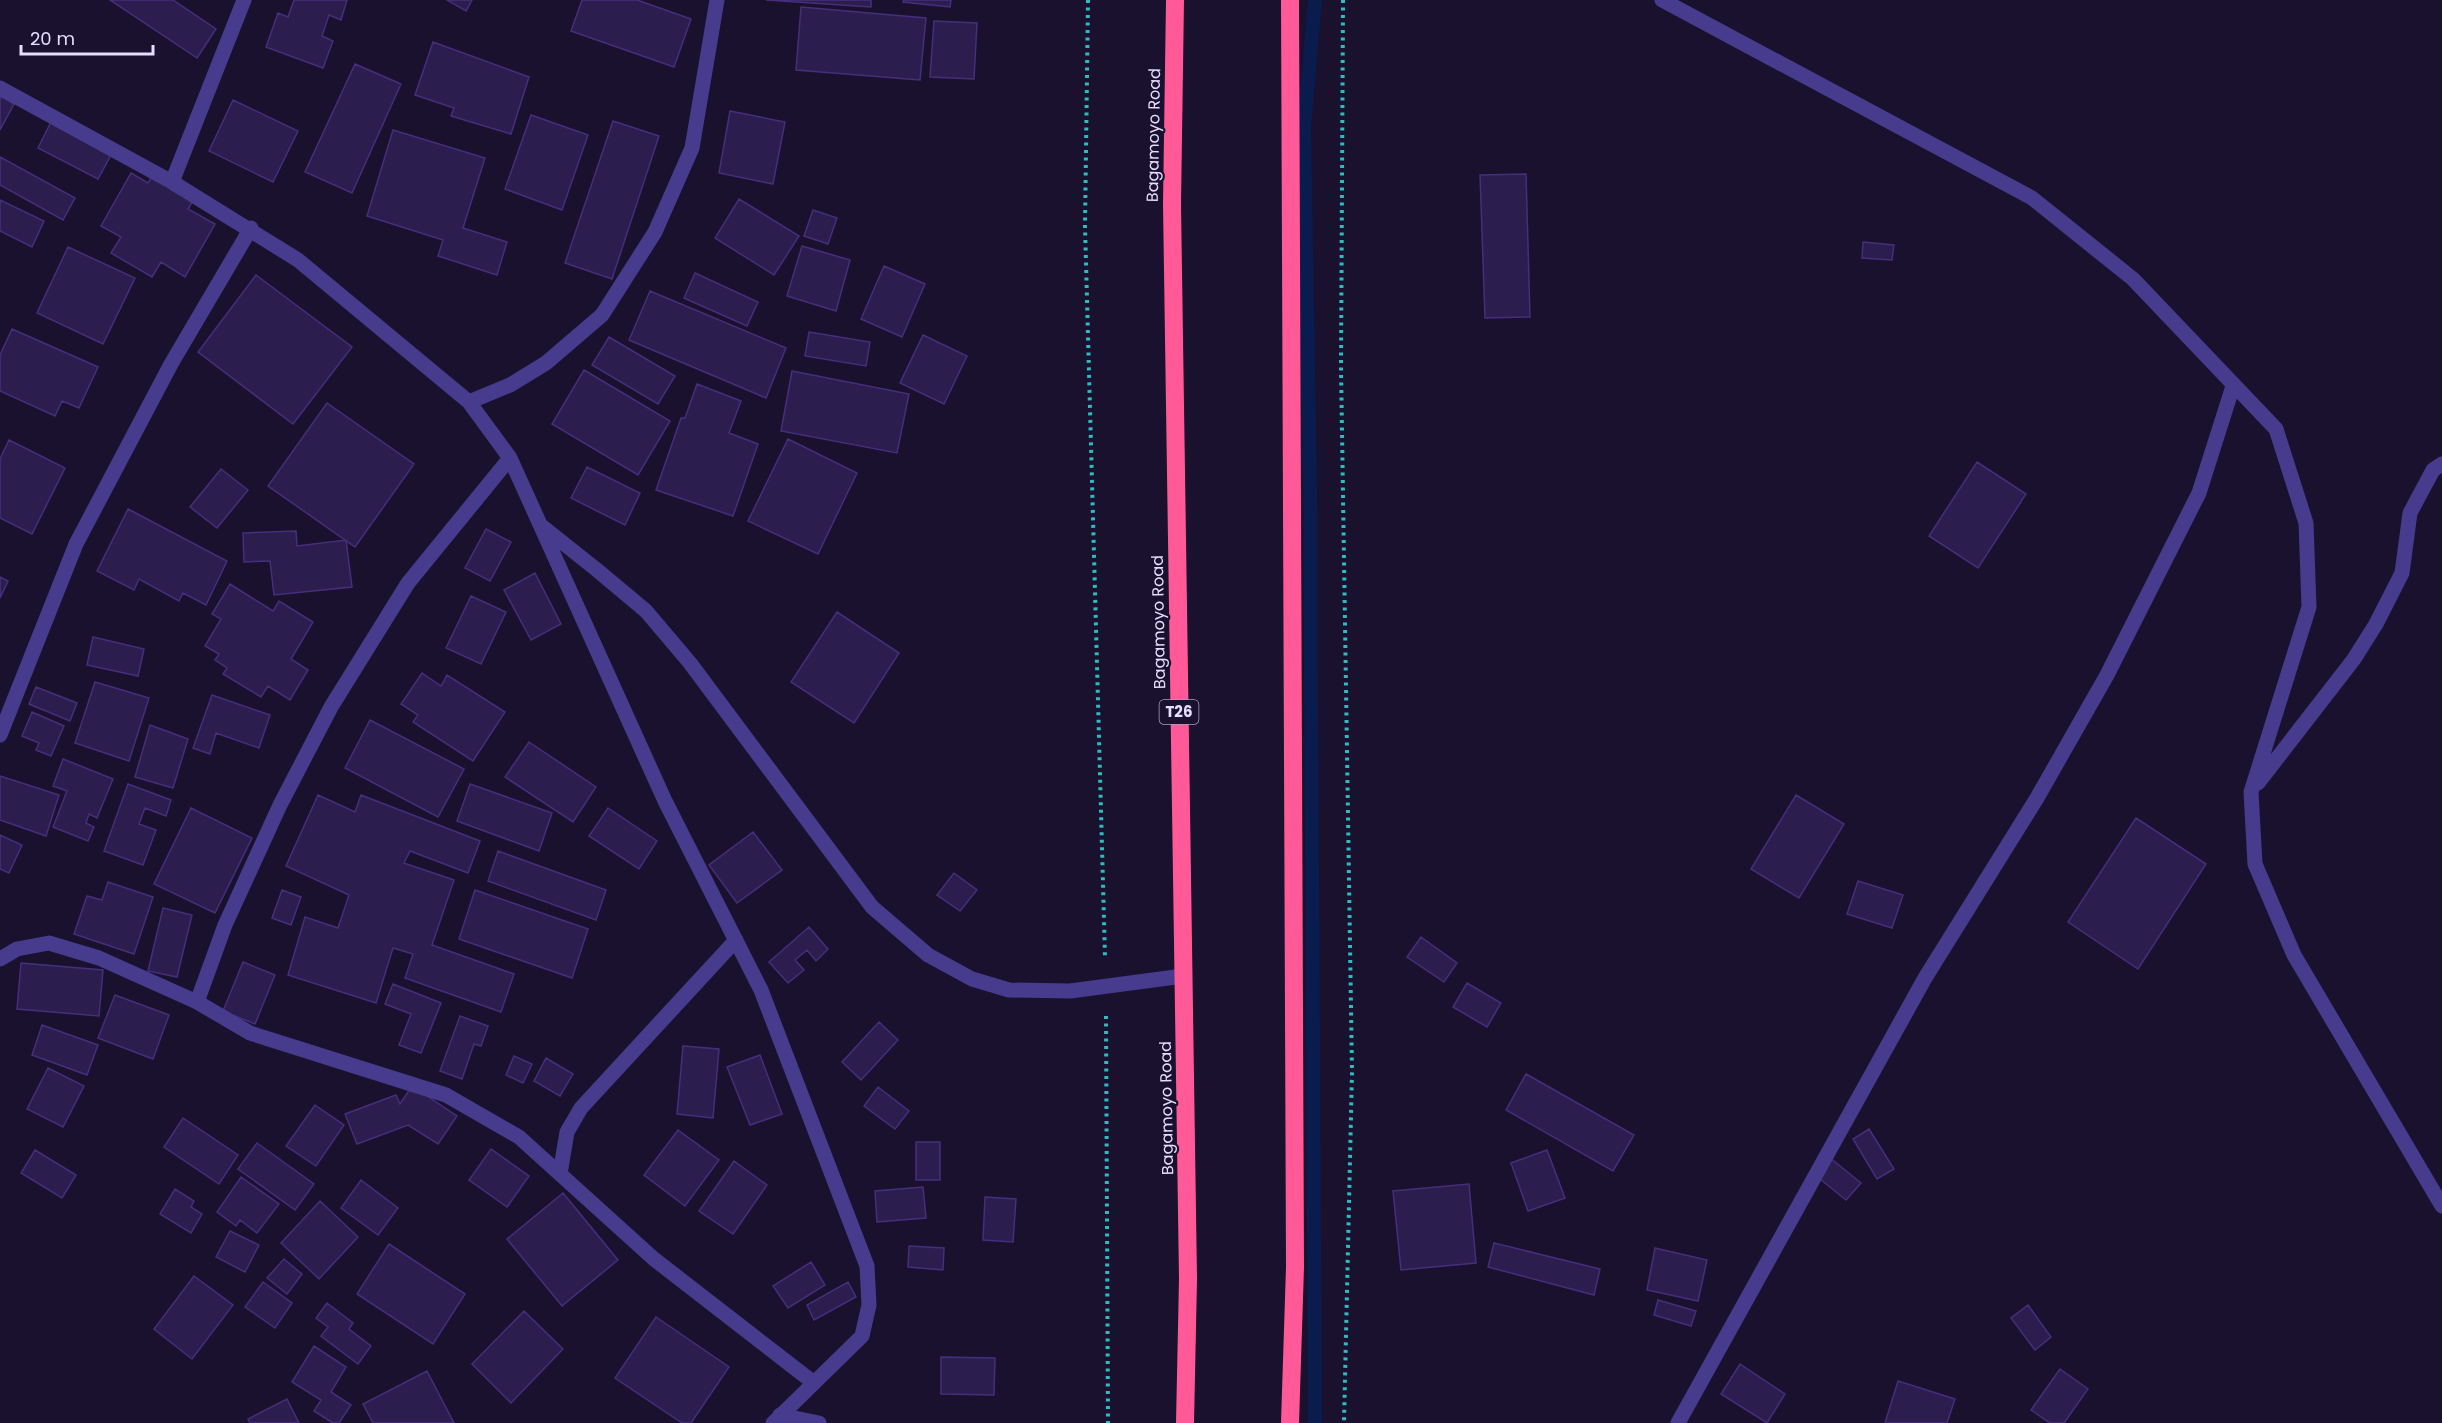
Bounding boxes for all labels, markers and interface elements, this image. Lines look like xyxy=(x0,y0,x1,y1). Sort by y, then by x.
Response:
scale bar xyxy=(21,18,153,56)
text: 20 m xyxy=(30,26,75,51)
street label: Bagamoyo Road xyxy=(1141,68,1166,202)
street label: Bagamoyo Road xyxy=(1146,555,1171,689)
road number: T26 xyxy=(1160,700,1198,724)
street label: Bagamoyo Road xyxy=(1154,1041,1179,1175)

